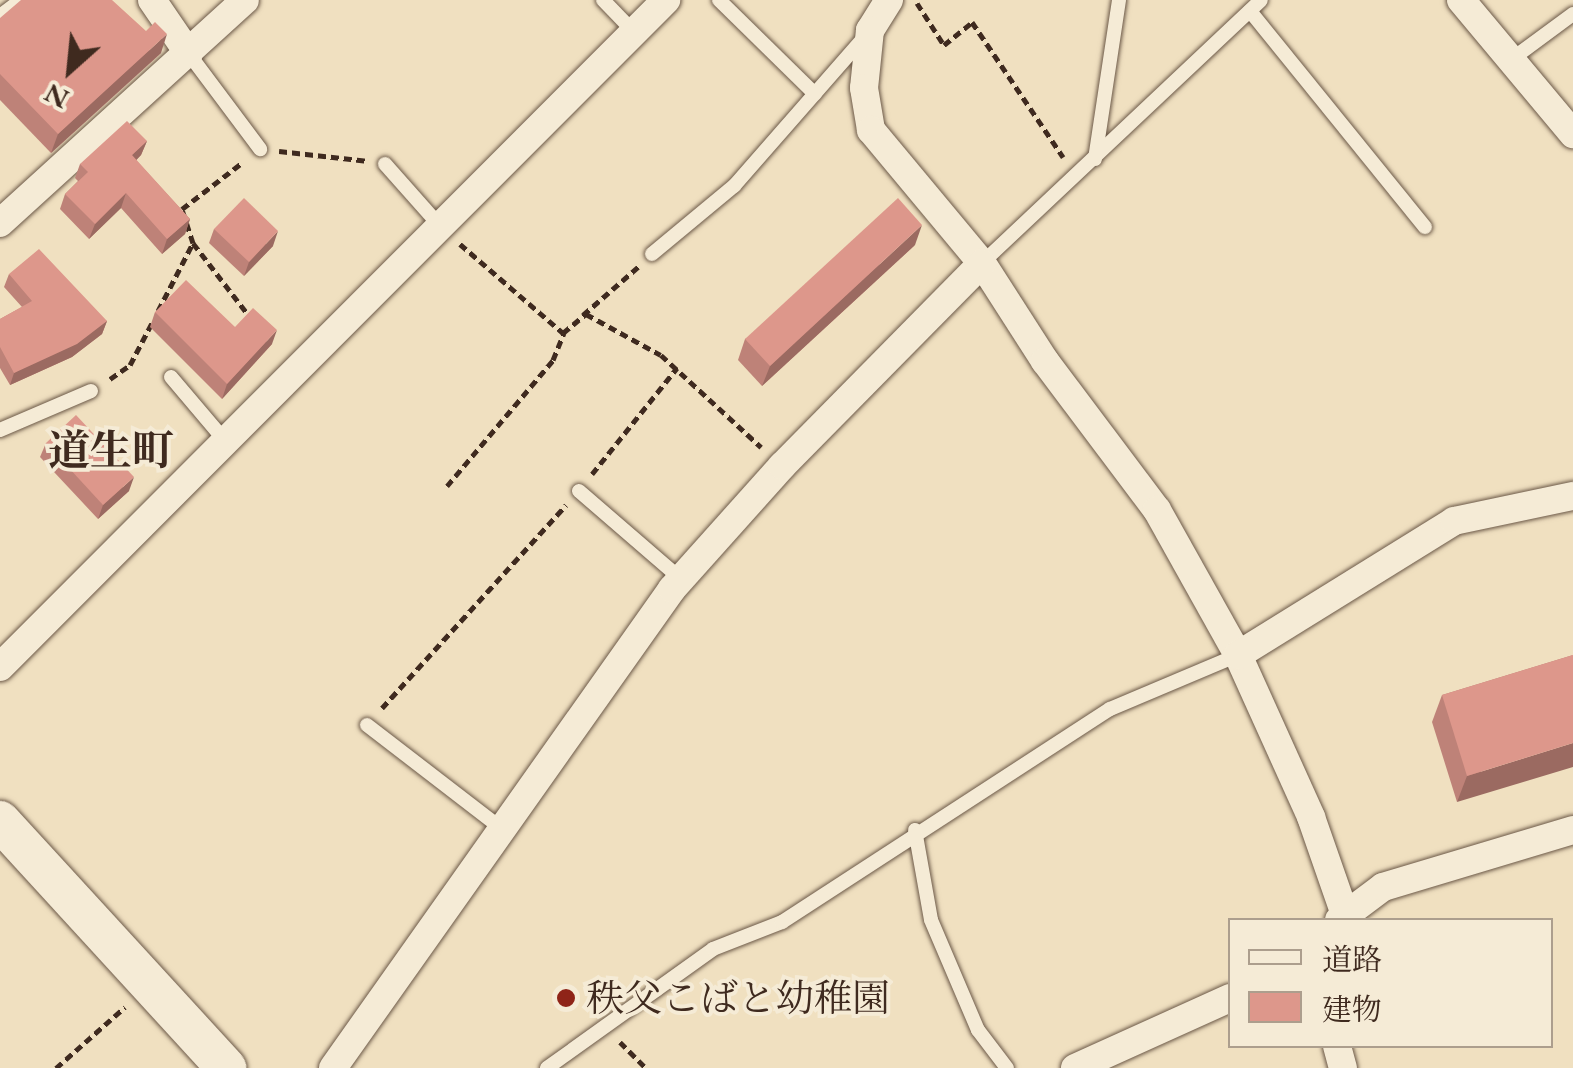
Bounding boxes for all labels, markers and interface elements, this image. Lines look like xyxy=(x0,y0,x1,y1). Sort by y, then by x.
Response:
north arrow xyxy=(20,20,120,120)
text: N xyxy=(38,76,75,118)
district label: 道生町 xyxy=(48,426,174,476)
legend xyxy=(1228,918,1553,1048)
text: 道路 xyxy=(1322,940,1382,979)
place label: 秩父こばと幼稚園 xyxy=(586,975,890,1021)
marker: 秩父こばと幼稚園 xyxy=(555,987,577,1009)
text: 建物 xyxy=(1322,990,1382,1029)

